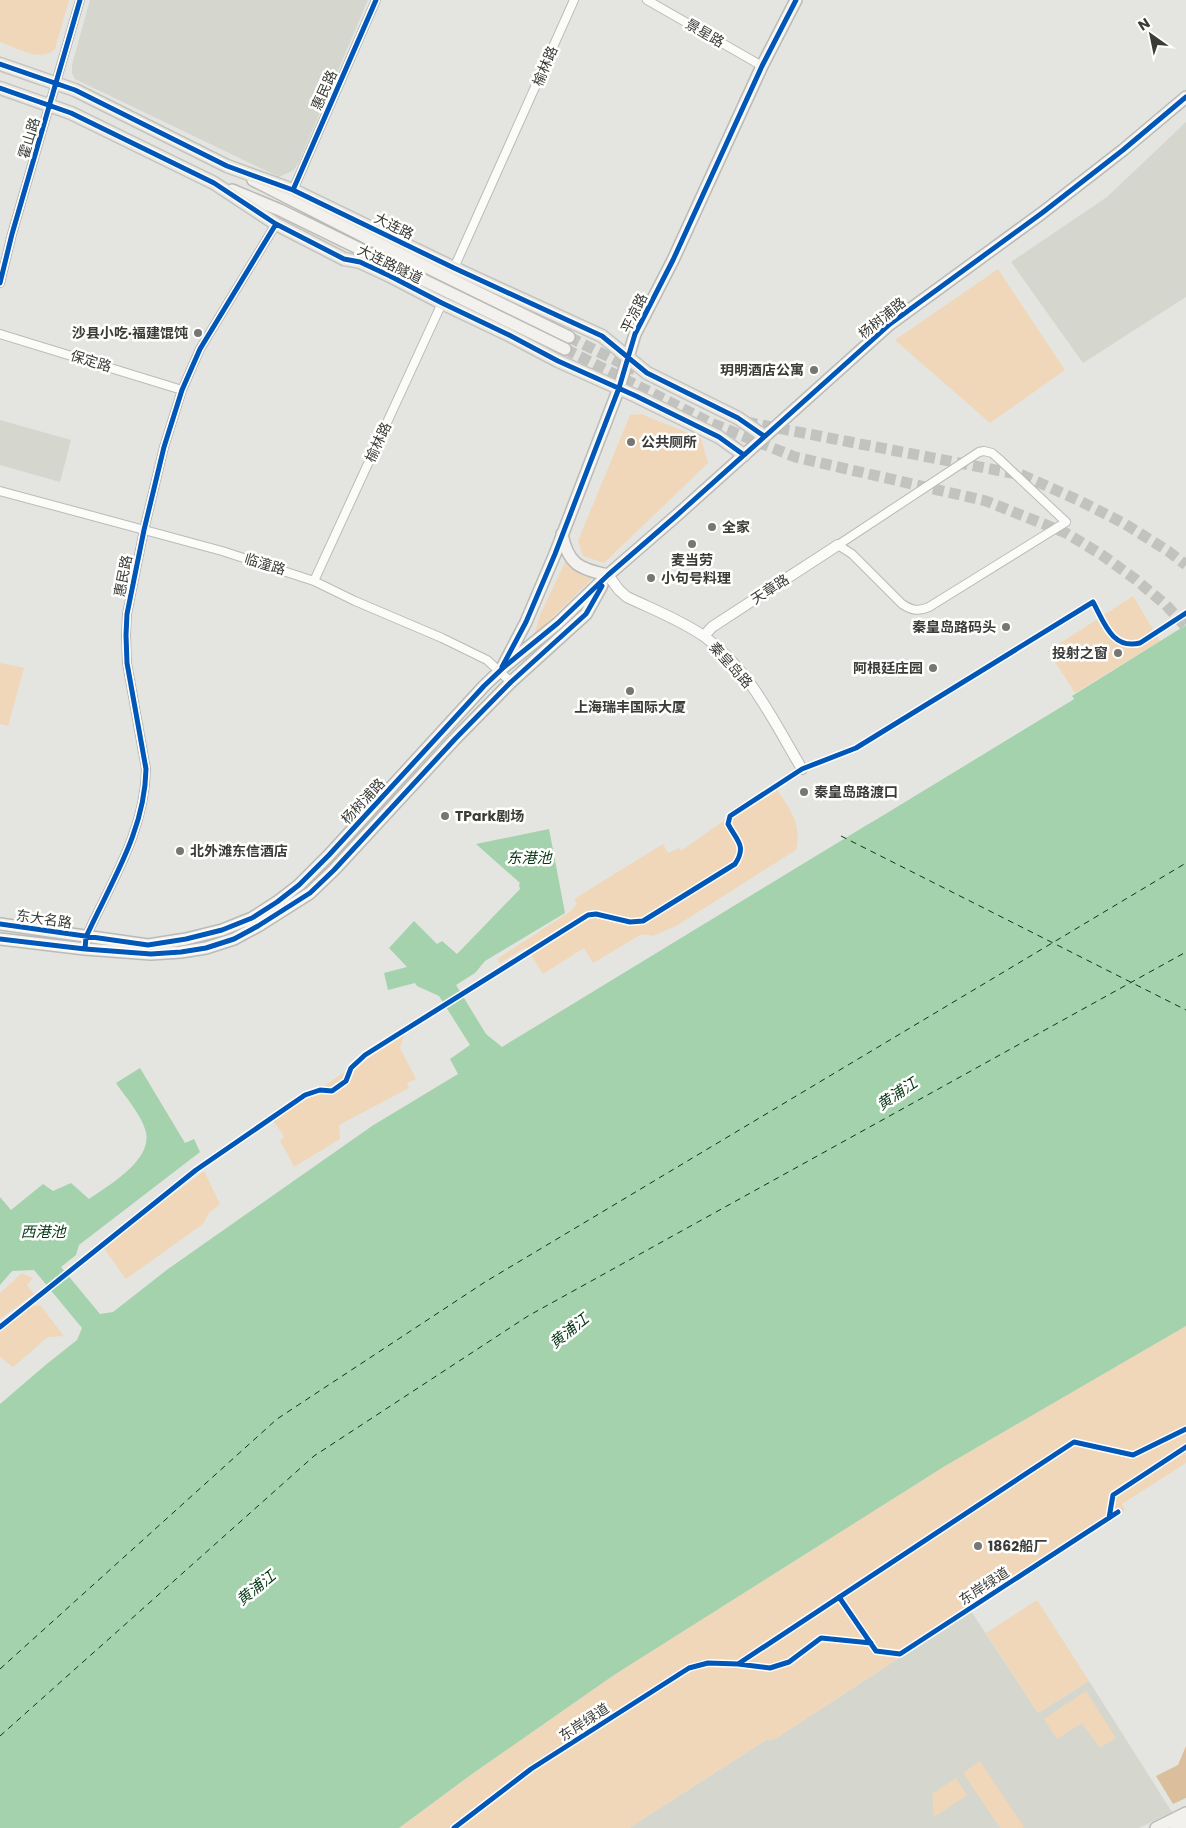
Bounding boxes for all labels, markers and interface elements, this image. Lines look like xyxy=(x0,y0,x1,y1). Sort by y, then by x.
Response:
north arrow xyxy=(1126,10,1176,60)
text: N xyxy=(1134,13,1154,35)
street label: 景星路 xyxy=(682,14,728,52)
street label: 榆林路 xyxy=(528,43,562,89)
street label: 惠民路 xyxy=(306,67,342,113)
street label: 霍山路 xyxy=(13,115,45,161)
street label: 大连路 xyxy=(371,208,417,244)
street label: 大连路隧道 xyxy=(354,240,426,288)
street label: 平凉路 xyxy=(616,290,652,336)
street label: 杨树浦路 xyxy=(854,293,910,343)
place label: 沙县小吃·福建馄饨 xyxy=(72,323,188,343)
marker: 沙县小吃·福建馄饨 xyxy=(192,327,204,339)
street label: 保定路 xyxy=(68,345,114,377)
place label: 玥明酒店公寓 xyxy=(720,360,804,380)
marker: 玥明酒店公寓 xyxy=(808,364,820,376)
street label: 榆林路 xyxy=(360,419,396,465)
place label: 公共厕所 xyxy=(641,432,697,452)
marker: 公共厕所 xyxy=(625,436,637,448)
place label: 全家 xyxy=(722,517,750,537)
marker: 全家 xyxy=(706,521,718,533)
marker: 麦当劳 xyxy=(686,538,698,550)
street label: 临潼路 xyxy=(242,548,288,580)
place label: 麦当劳 xyxy=(671,550,713,570)
street label: 惠民路 xyxy=(109,553,137,599)
place label: 小句号料理 xyxy=(661,568,731,588)
street label: 天章路 xyxy=(747,569,793,609)
marker: 小句号料理 xyxy=(645,572,657,584)
place label: 秦皇岛路码头 xyxy=(912,617,996,637)
marker: 秦皇岛路码头 xyxy=(1000,621,1012,633)
street label: 秦皇岛路 xyxy=(705,638,757,692)
place label: 投射之窗 xyxy=(1052,643,1108,663)
marker: 投射之窗 xyxy=(1112,647,1124,659)
place label: 阿根廷庄园 xyxy=(853,658,923,678)
marker: 阿根廷庄园 xyxy=(927,662,939,674)
marker: 上海瑞丰国际大厦 xyxy=(624,685,636,697)
place label: 上海瑞丰国际大厦 xyxy=(574,697,686,717)
street label: 杨树浦路 xyxy=(337,774,389,828)
place label: 秦皇岛路渡口 xyxy=(814,782,898,802)
marker: 秦皇岛路渡口 xyxy=(798,786,810,798)
place label: TPark剧场 xyxy=(455,806,524,826)
marker: TPark剧场 xyxy=(439,810,451,822)
place label: 北外滩东信酒店 xyxy=(190,841,288,861)
marker: 北外滩东信酒店 xyxy=(174,845,186,857)
water label: 东港池 xyxy=(506,847,553,868)
street label: 东大名路 xyxy=(15,905,73,933)
water label: 黄浦江 xyxy=(872,1071,923,1115)
water label: 西港池 xyxy=(20,1221,67,1242)
water label: 黄浦江 xyxy=(545,1307,594,1353)
place label: 1862船厂 xyxy=(988,1536,1047,1556)
marker: 1862船厂 xyxy=(972,1540,984,1552)
street label: 东岸绿道 xyxy=(955,1562,1013,1610)
water label: 黄浦江 xyxy=(232,1564,281,1610)
street label: 东岸绿道 xyxy=(555,1698,613,1746)

